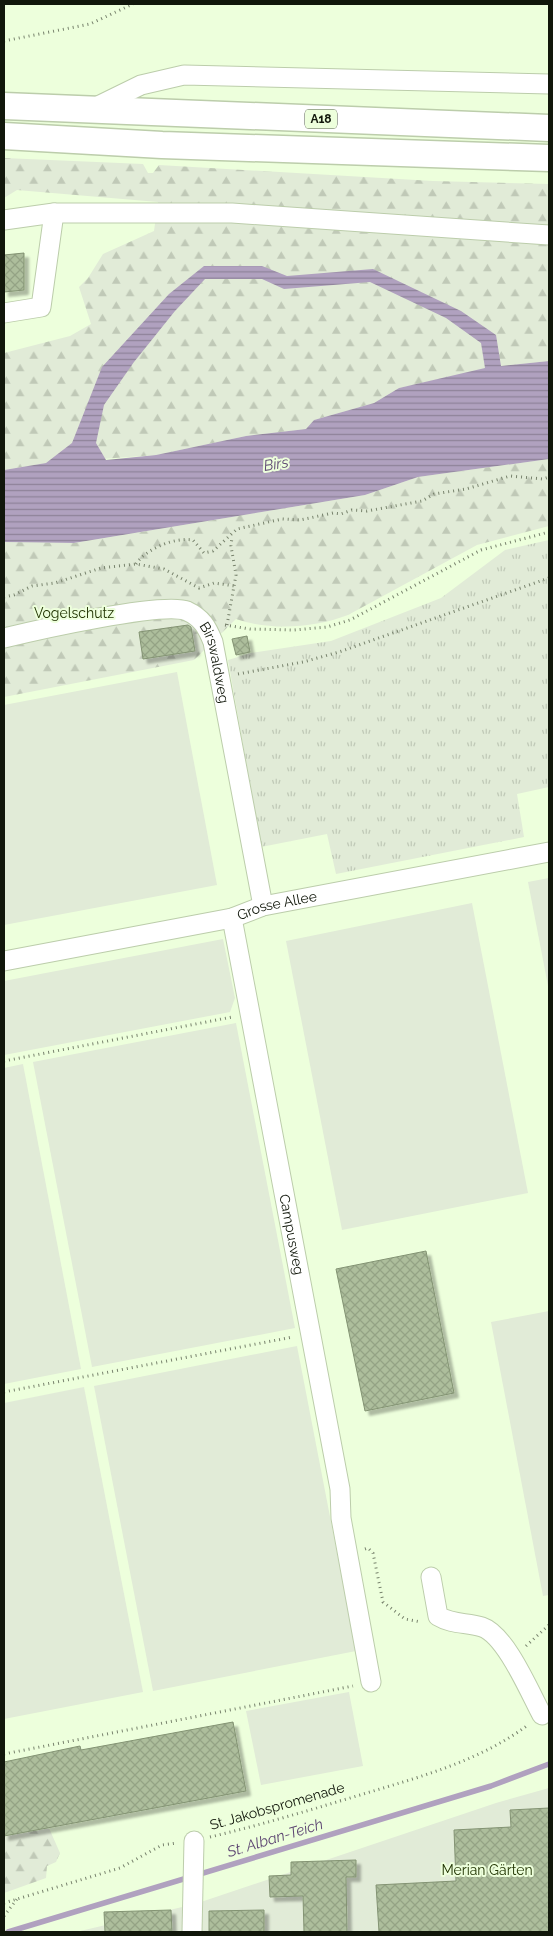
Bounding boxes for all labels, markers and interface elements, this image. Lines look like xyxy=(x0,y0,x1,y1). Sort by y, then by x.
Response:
road number: A18 xyxy=(305,110,337,128)
water label: Birs xyxy=(262,453,290,475)
park label: Vogelschutz xyxy=(34,605,114,621)
street label: Birswaldweg xyxy=(197,619,232,704)
street label: Grosse Allee xyxy=(235,888,318,923)
street label: Campusweg xyxy=(276,1193,307,1276)
street label: St. Jakobspromenade xyxy=(208,1779,346,1833)
water label: St. Alban-Teich xyxy=(224,1815,325,1861)
park label: Merian Gärten xyxy=(441,1862,533,1878)

